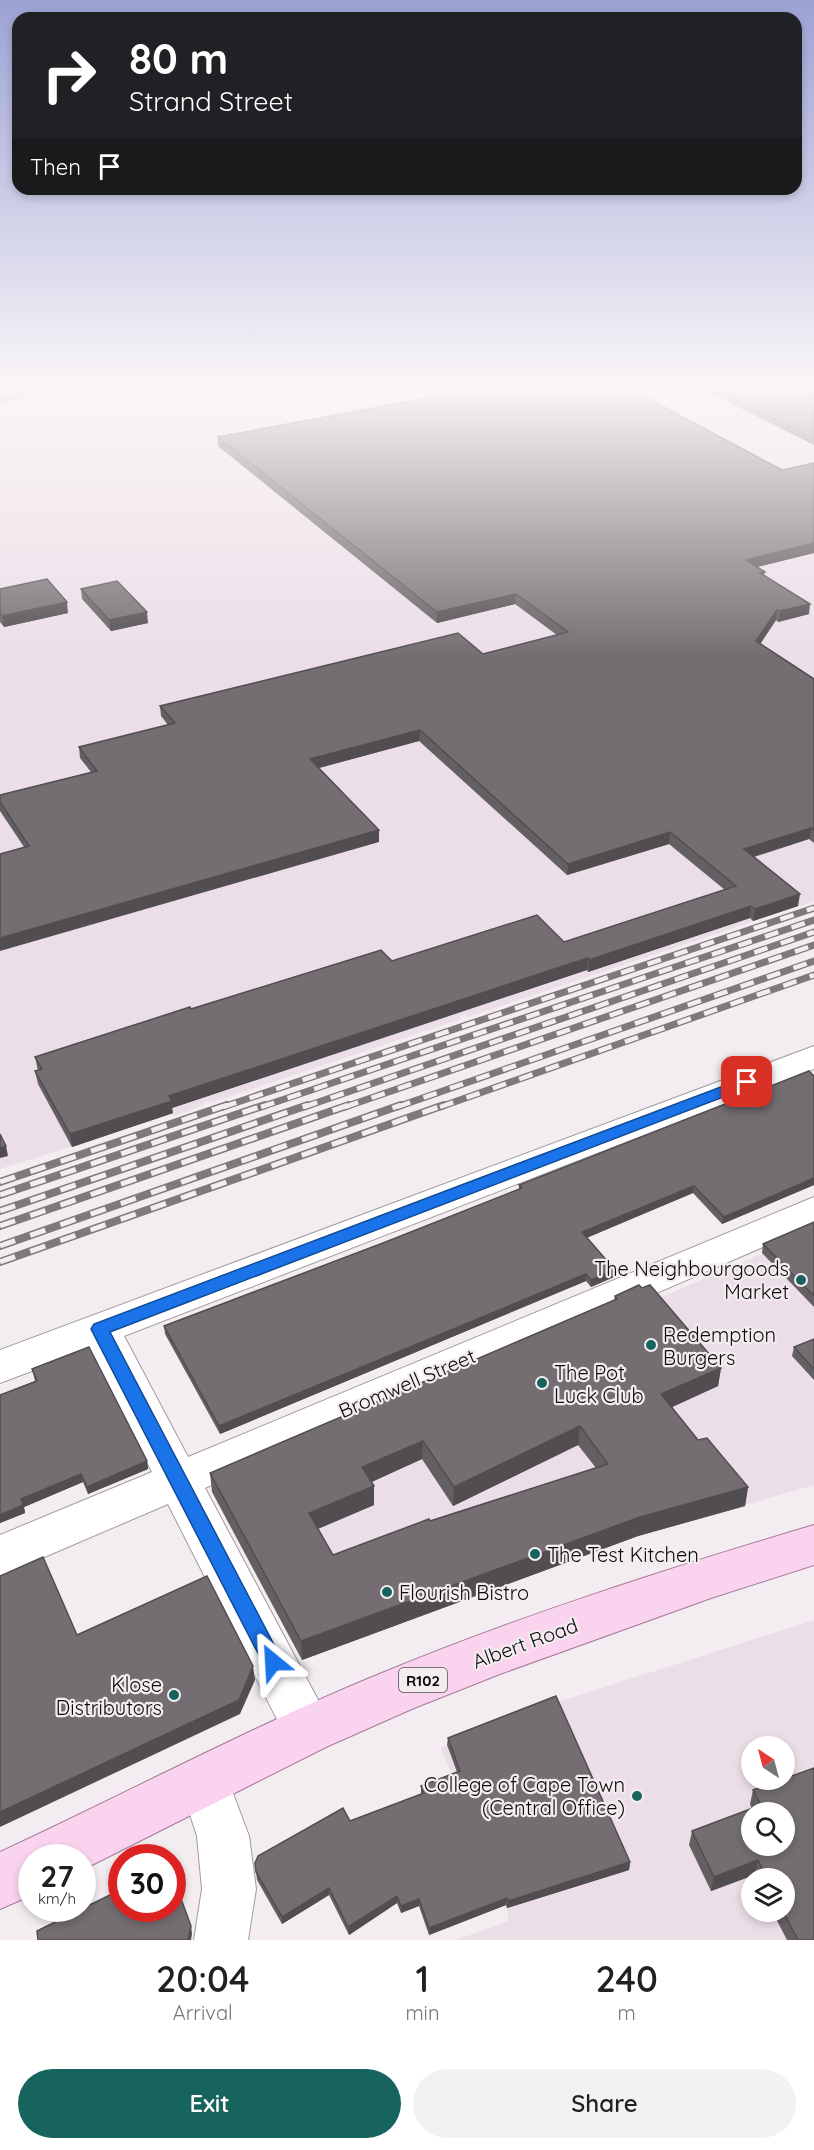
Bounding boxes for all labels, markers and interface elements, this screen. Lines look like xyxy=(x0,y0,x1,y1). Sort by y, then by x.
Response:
text: 80 m xyxy=(129,32,228,85)
icon: right xyxy=(30,36,108,114)
text: Strand Street xyxy=(129,84,293,118)
icon: arrive xyxy=(93,150,126,183)
text: Then xyxy=(30,153,81,181)
pin xyxy=(721,1056,772,1107)
icon: arrive xyxy=(730,1065,763,1098)
place label: The Neighbourgoods Market xyxy=(594,1256,789,1304)
marker: The Neighbourgoods Market xyxy=(794,1273,808,1287)
place label: Redemption Burgers xyxy=(663,1322,776,1370)
marker: Redemption Burgers xyxy=(644,1338,658,1352)
street label: Bromwell Street xyxy=(335,1343,479,1423)
place label: The Pot Luck Club xyxy=(554,1360,644,1408)
marker: The Pot Luck Club xyxy=(535,1376,549,1390)
place label: The Test Kitchen xyxy=(547,1542,699,1567)
marker: The Test Kitchen xyxy=(528,1547,542,1561)
place label: Flourish Bistro xyxy=(399,1580,529,1605)
marker: Flourish Bistro xyxy=(380,1585,394,1599)
street label: Albert Road xyxy=(469,1612,581,1674)
position arrow xyxy=(241,1630,305,1694)
road number: R102 xyxy=(399,1668,447,1692)
place label: Klose Distributors xyxy=(56,1672,162,1720)
marker: Klose Distributors xyxy=(167,1688,181,1702)
north arrow xyxy=(741,1736,795,1790)
map controls xyxy=(741,1736,795,1922)
place label: College of Cape Town (Central Office) xyxy=(424,1772,625,1820)
marker: College of Cape Town (Central Office) xyxy=(630,1789,644,1803)
button: search xyxy=(741,1802,795,1856)
speed limit sign: 30 xyxy=(108,1844,186,1922)
text: 27 xyxy=(40,1857,74,1895)
button: layers xyxy=(741,1868,795,1922)
text: km/h xyxy=(38,1889,76,1908)
text: 20:04 xyxy=(156,1956,249,2001)
text: 1 xyxy=(416,1956,429,2001)
text: 240 xyxy=(596,1956,658,2001)
text: Arrival xyxy=(173,2000,233,2025)
text: min xyxy=(405,2000,439,2025)
text: m xyxy=(618,2000,636,2025)
button: Exit xyxy=(18,2069,401,2138)
button: Share xyxy=(413,2069,796,2138)

